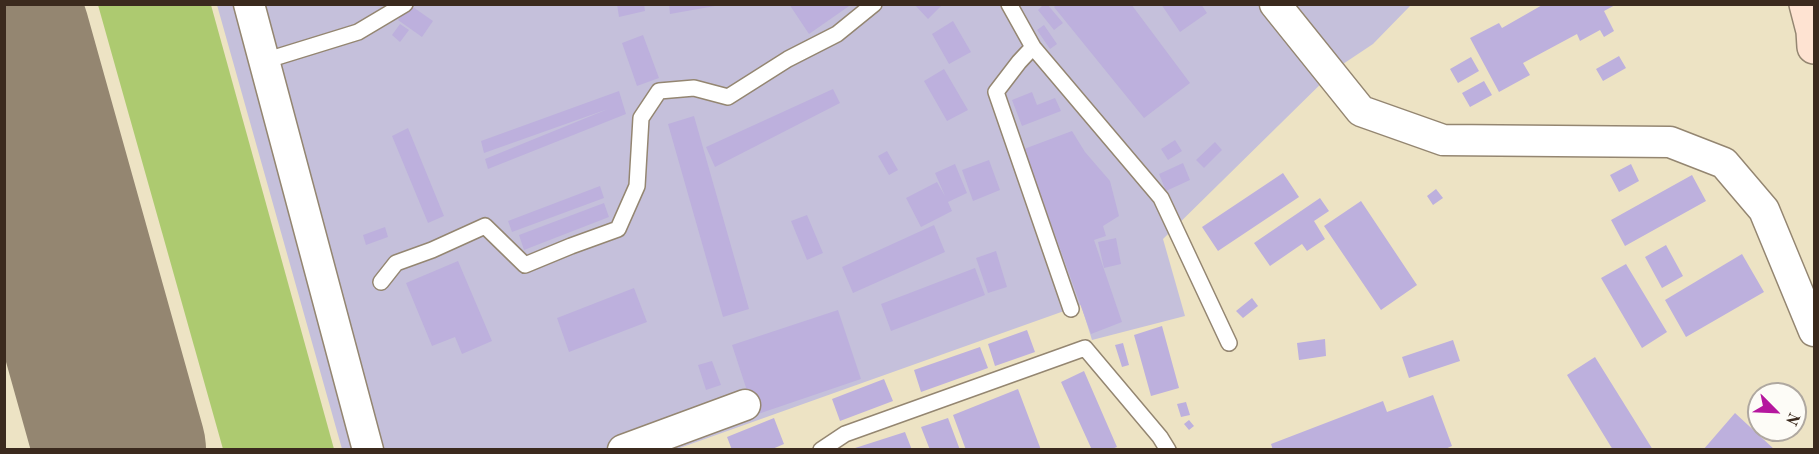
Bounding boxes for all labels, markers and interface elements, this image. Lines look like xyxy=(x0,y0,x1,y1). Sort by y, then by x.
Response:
north arrow xyxy=(1747,382,1807,442)
text: N xyxy=(1782,410,1801,427)

